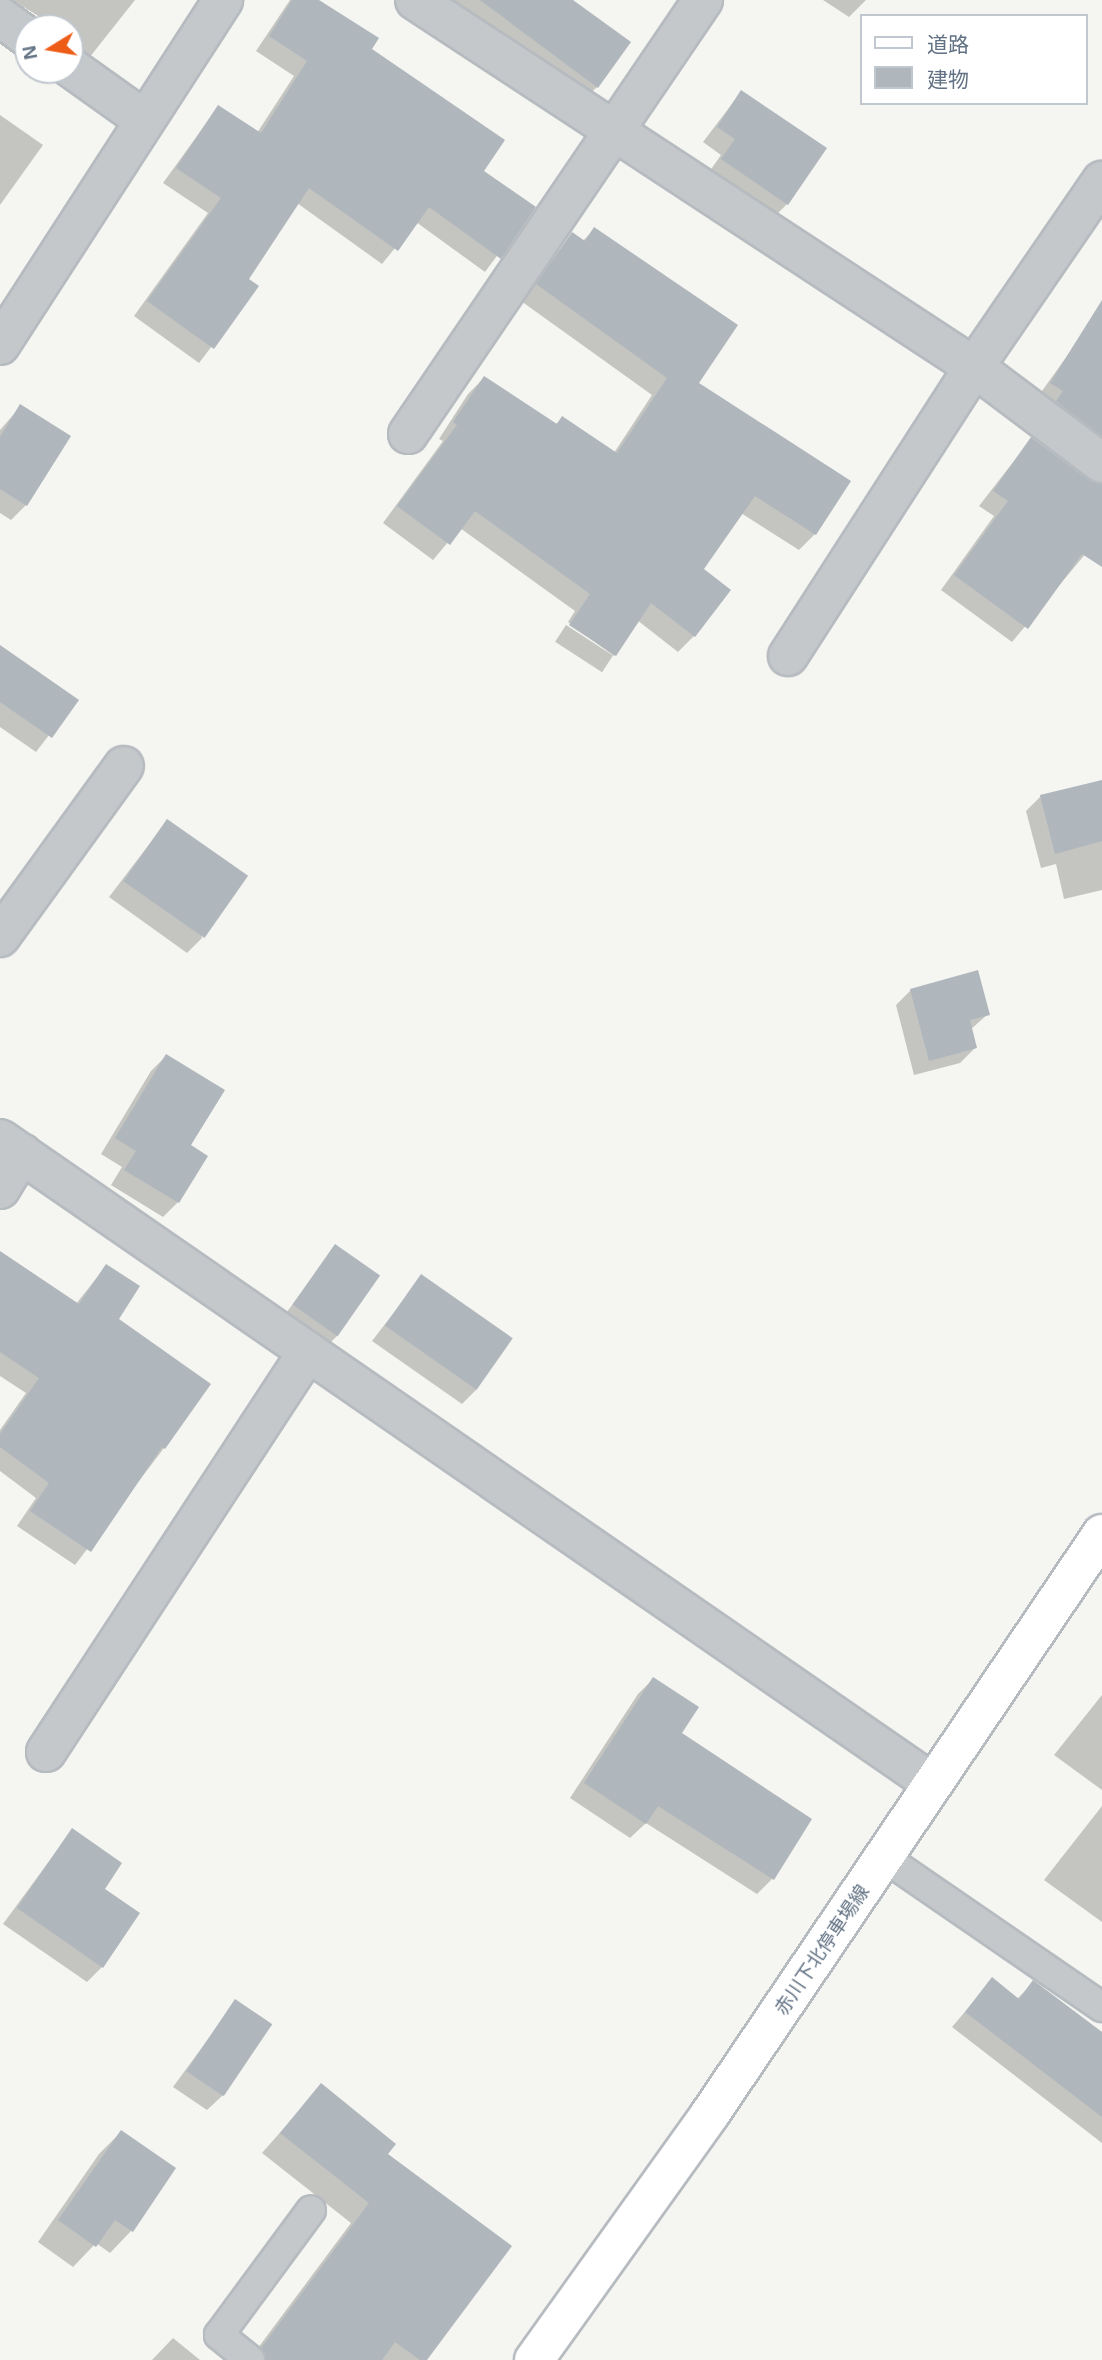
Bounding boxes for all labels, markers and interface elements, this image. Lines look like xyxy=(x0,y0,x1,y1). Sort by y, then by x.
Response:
north arrow xyxy=(14,14,84,84)
legend xyxy=(860,14,1088,105)
text: 道路 xyxy=(927,33,969,56)
text: N xyxy=(18,44,41,61)
text: 建物 xyxy=(927,68,969,91)
street label: 赤川下北停車場線 xyxy=(770,1881,874,2019)

